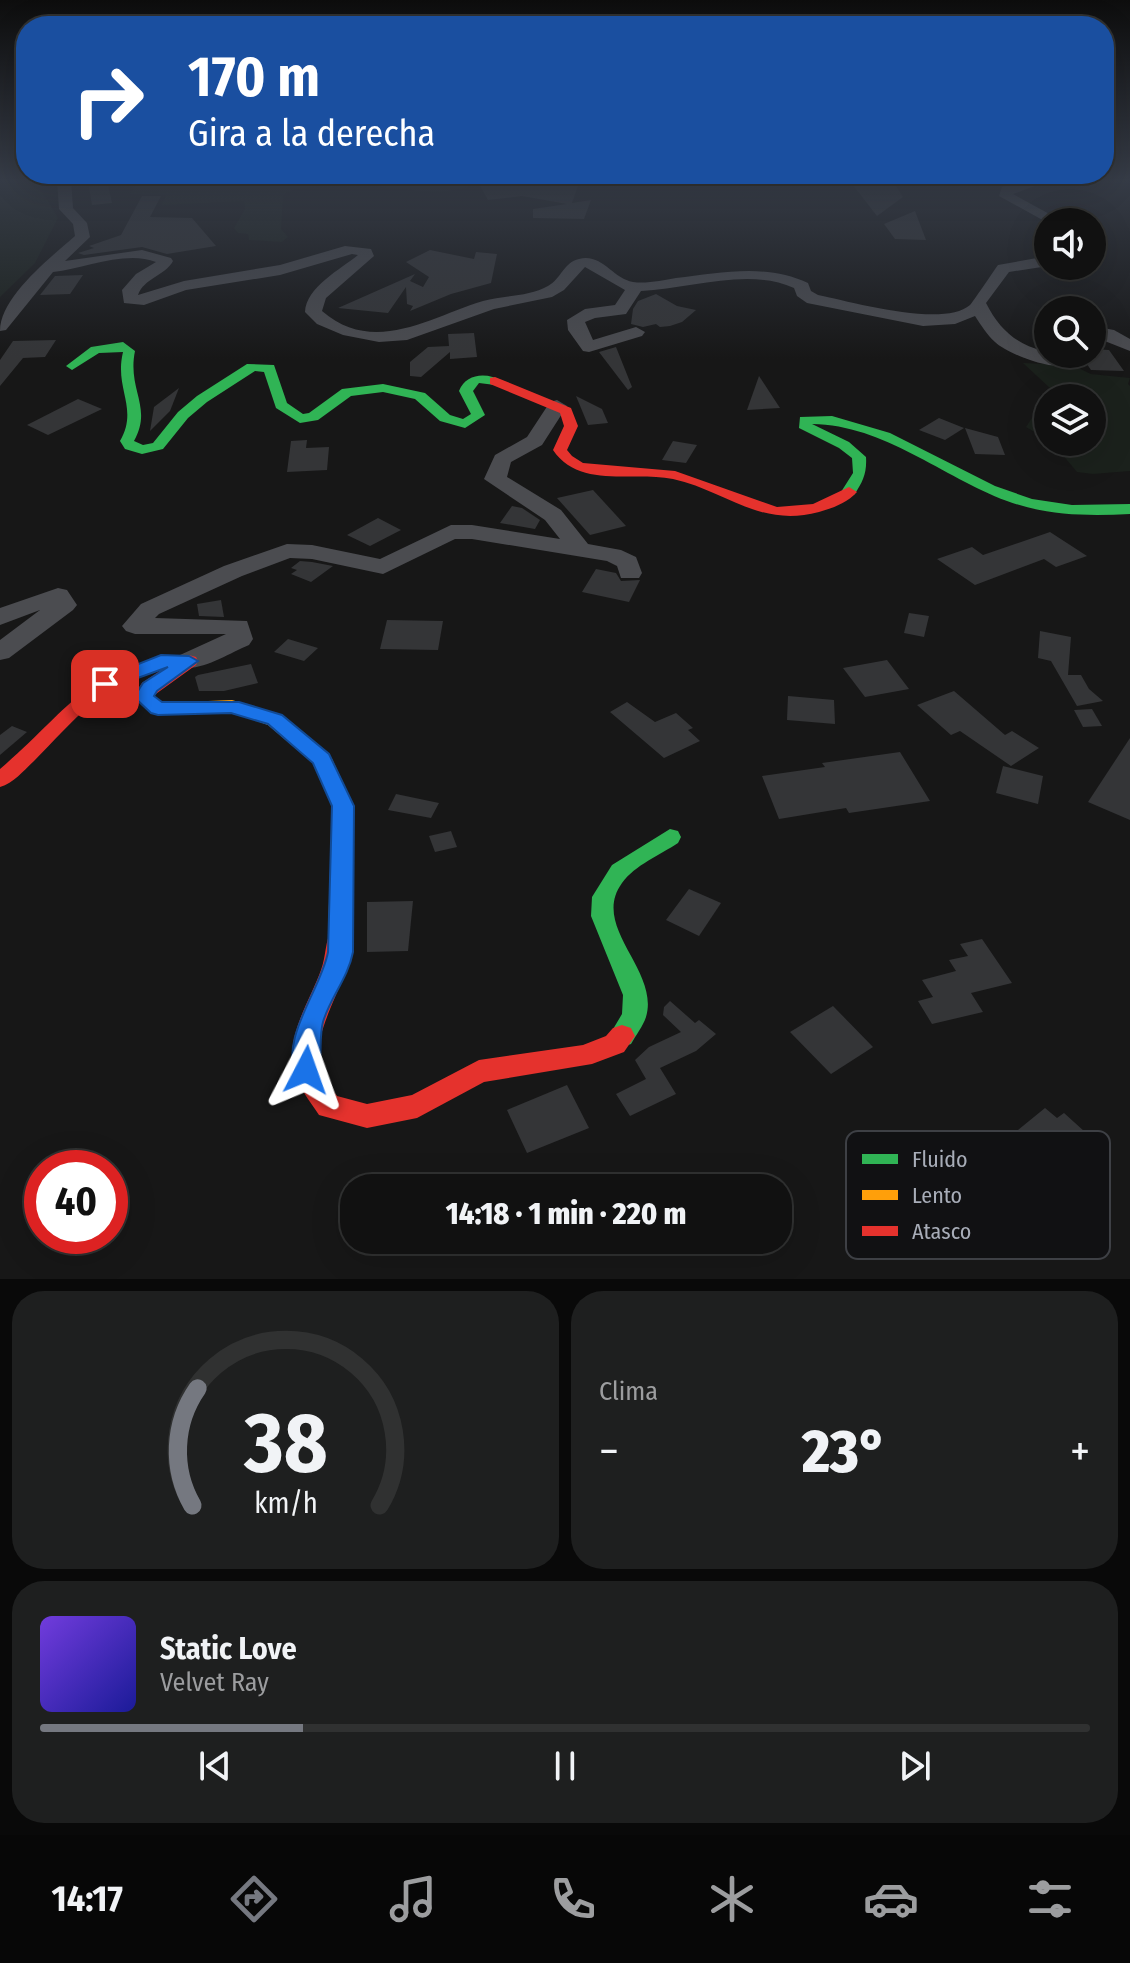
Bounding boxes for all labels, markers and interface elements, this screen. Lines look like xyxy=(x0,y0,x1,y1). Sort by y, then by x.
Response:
text: 170 m xyxy=(188,44,320,111)
icon: right xyxy=(56,48,160,152)
text: Gira a la derecha xyxy=(188,112,435,156)
map controls xyxy=(1034,208,1106,456)
button: sound xyxy=(1034,208,1106,280)
button: search xyxy=(1034,296,1106,368)
button: layers xyxy=(1034,384,1106,456)
pin xyxy=(71,650,139,718)
icon: arrive xyxy=(83,662,127,706)
position arrow xyxy=(264,1028,348,1112)
legend xyxy=(846,1131,1110,1259)
text: Fluido xyxy=(912,1146,968,1173)
speed limit sign: 40 xyxy=(24,1150,128,1254)
text: Lento xyxy=(912,1182,962,1209)
text: 14:18 · 1 min · 220 m xyxy=(446,1196,686,1232)
text: Atasco xyxy=(912,1218,971,1245)
text: Clima xyxy=(599,1376,658,1407)
text: 38 xyxy=(243,1394,327,1494)
text: 23° xyxy=(802,1416,887,1488)
text: − xyxy=(599,1425,619,1478)
text: + xyxy=(1070,1425,1090,1478)
text: km/h xyxy=(254,1486,317,1521)
text: Static Love xyxy=(160,1631,297,1667)
text: Velvet Ray xyxy=(160,1667,269,1698)
icon: previous xyxy=(193,1744,237,1788)
icon: pause xyxy=(543,1744,587,1788)
icon: next xyxy=(893,1744,937,1788)
icon: directions xyxy=(226,1871,282,1927)
icon: music xyxy=(385,1871,441,1927)
icon: phone xyxy=(545,1871,601,1927)
icon: climate xyxy=(704,1871,760,1927)
icon: car xyxy=(863,1871,919,1927)
icon: filters xyxy=(1022,1871,1078,1927)
text: 14:17 xyxy=(52,1877,123,1921)

